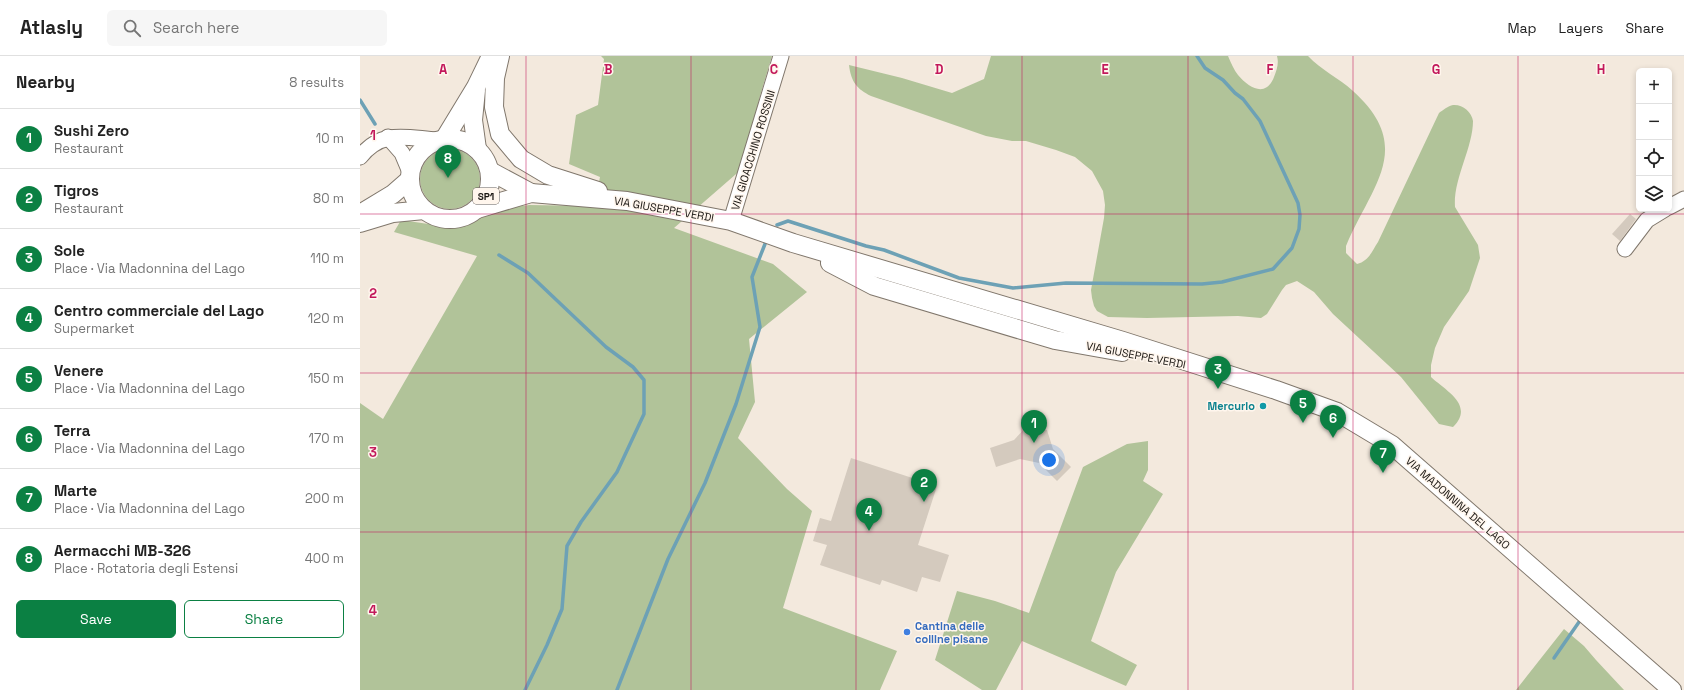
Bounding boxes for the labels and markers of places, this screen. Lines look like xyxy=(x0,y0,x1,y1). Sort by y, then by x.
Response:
pin: 8 xyxy=(435,145,461,178)
pin: 3 xyxy=(1205,356,1231,389)
pin: 5 xyxy=(1290,390,1316,423)
place label: Mercurio xyxy=(1208,399,1255,413)
marker: Mercurio xyxy=(1258,401,1268,411)
pin: 6 xyxy=(1320,405,1346,438)
pin: 1 xyxy=(1021,410,1047,443)
pin: 7 xyxy=(1370,440,1396,473)
pin: 2 xyxy=(911,469,937,502)
pin: 4 xyxy=(856,498,882,531)
place label: Cantina delle colline pisane xyxy=(915,619,988,646)
marker: Cantina delle colline pisane xyxy=(902,627,912,637)

